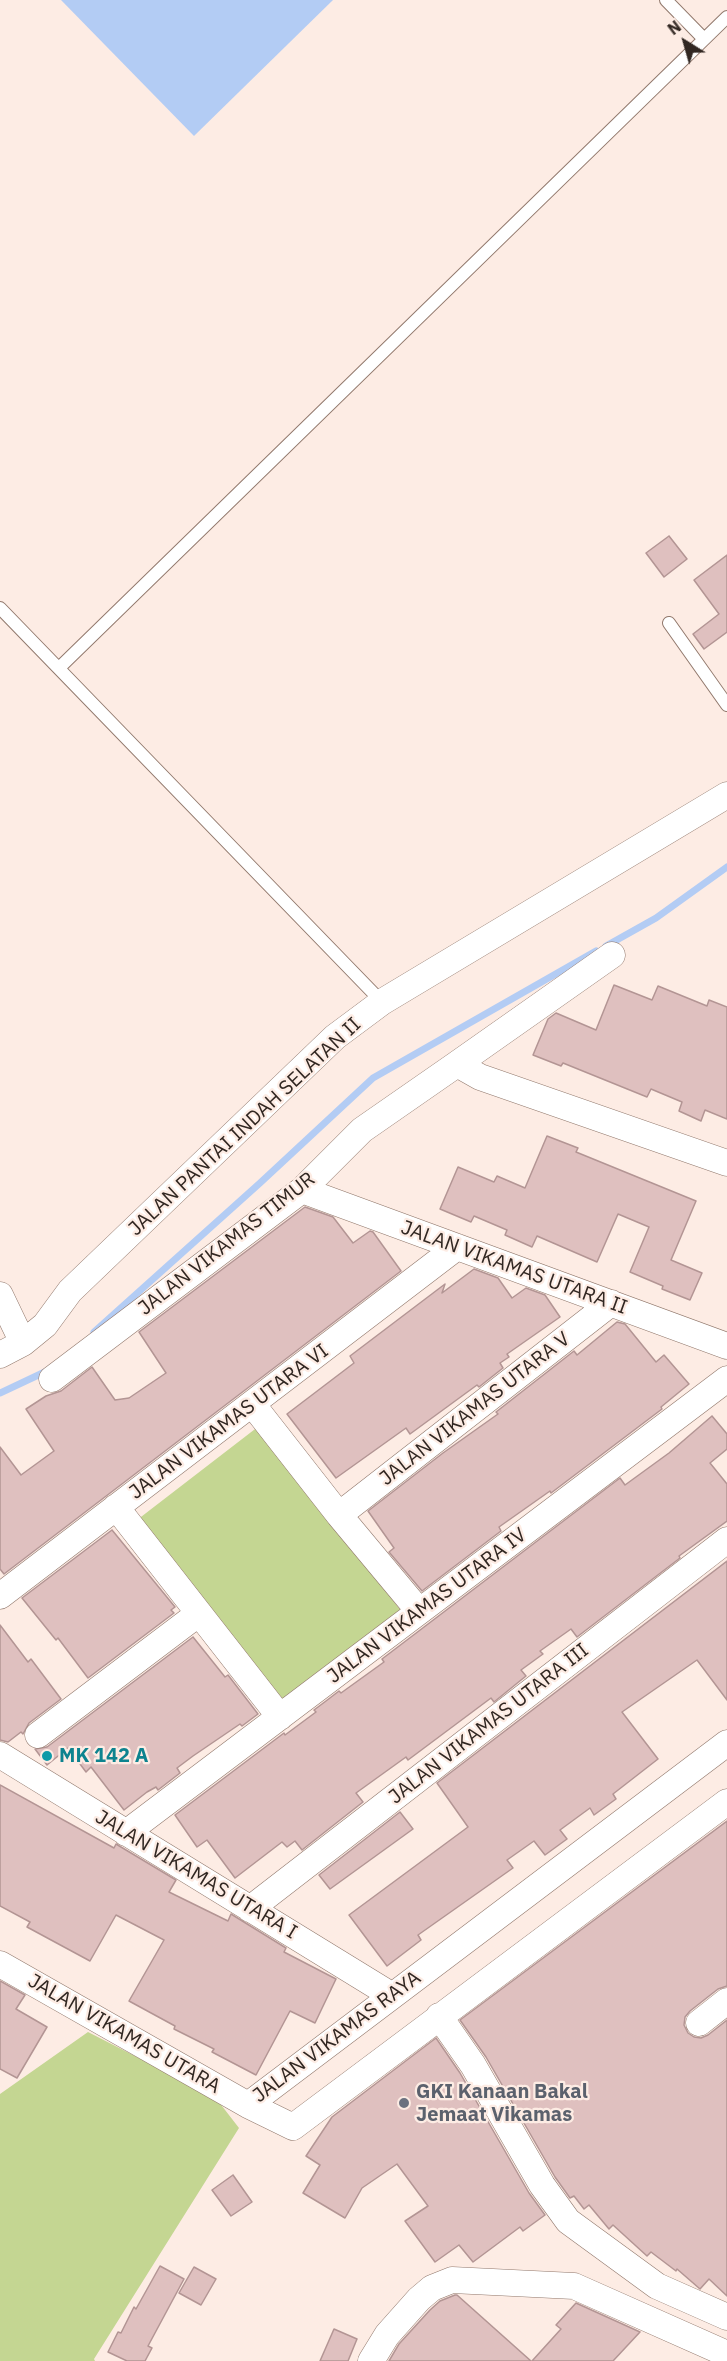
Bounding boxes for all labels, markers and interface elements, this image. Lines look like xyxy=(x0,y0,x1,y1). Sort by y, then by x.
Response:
north arrow xyxy=(655,12,715,72)
text: N xyxy=(664,16,685,39)
street label: JALAN PANTAI INDAH SELATAN II xyxy=(124,1013,366,1241)
street label: JALAN VIKAMAS TIMUR xyxy=(134,1167,320,1321)
street label: JALAN VIKAMAS UTARA II xyxy=(398,1216,630,1320)
street label: JALAN VIKAMAS UTARA V xyxy=(375,1327,575,1491)
street label: JALAN VIKAMAS UTARA VI xyxy=(125,1339,333,1505)
street label: JALAN VIKAMAS UTARA IV xyxy=(323,1523,531,1689)
street label: JALAN VIKAMAS UTARA III xyxy=(384,1639,594,1809)
place label: MK 142 A xyxy=(59,1744,148,1768)
marker: MK 142 A xyxy=(40,1749,54,1763)
street label: JALAN VIKAMAS UTARA I xyxy=(91,1805,301,1945)
street label: JALAN VIKAMAS RAYA xyxy=(248,1966,426,2108)
street label: JALAN VIKAMAS UTARA xyxy=(24,1969,224,2099)
place label: GKI Kanaan Bakal Jemaat Vikamas xyxy=(416,2080,588,2127)
marker: GKI Kanaan Bakal Jemaat Vikamas xyxy=(397,2096,411,2110)

